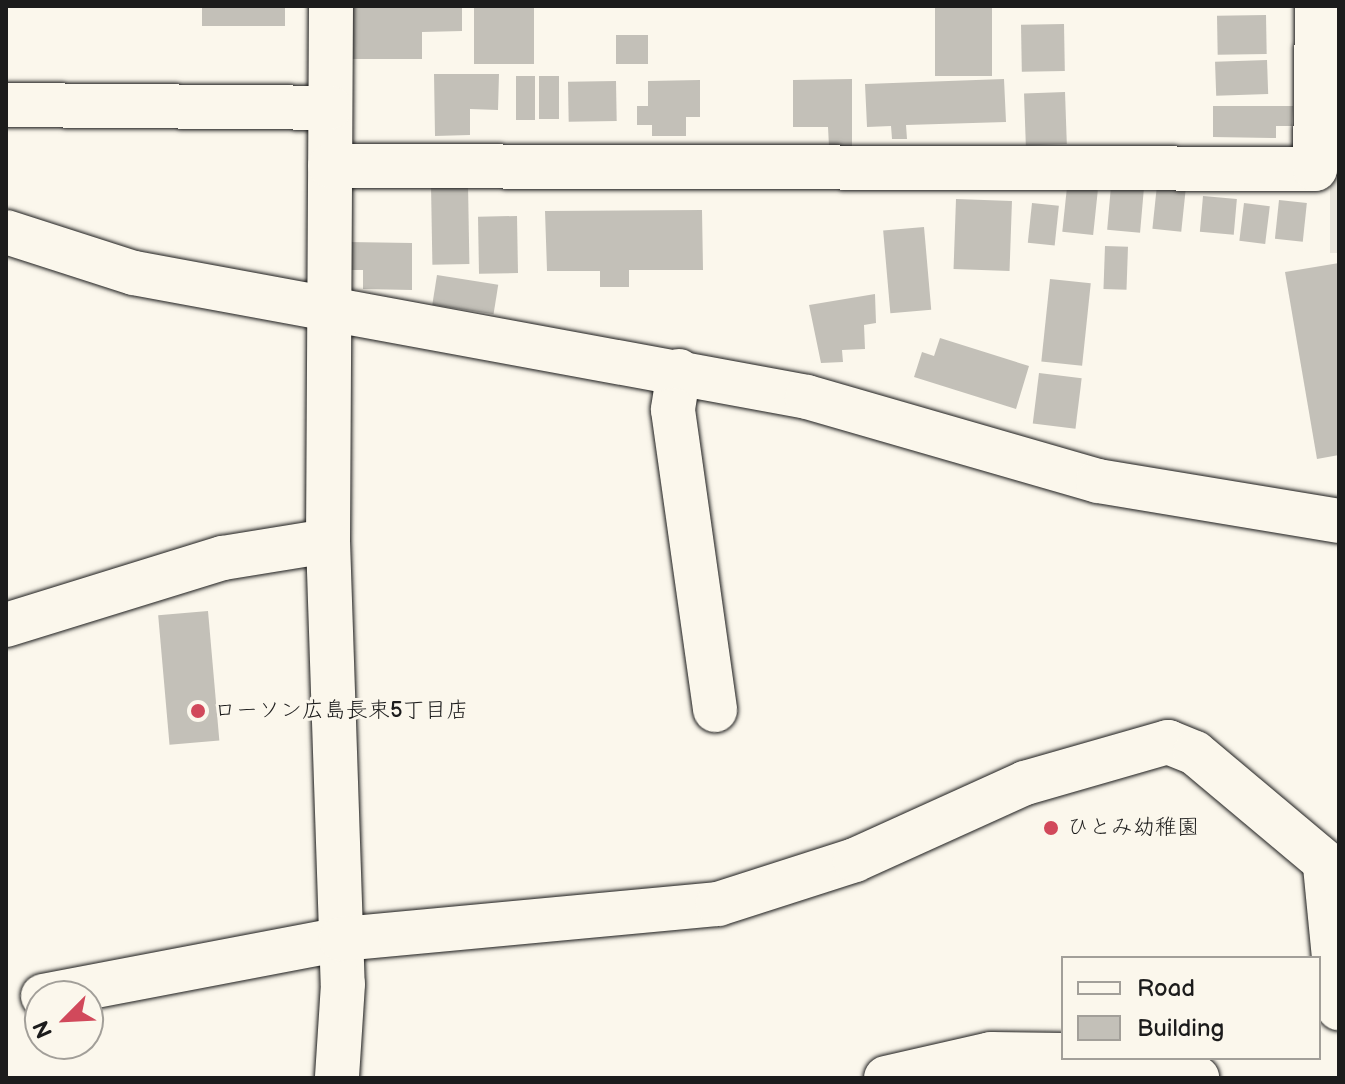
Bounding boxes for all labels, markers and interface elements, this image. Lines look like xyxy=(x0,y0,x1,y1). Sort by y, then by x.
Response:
place label: ローソン広島長束5丁目店 xyxy=(214,698,469,724)
marker: ローソン広島長束5丁目店 xyxy=(189,702,207,720)
place label: ひとみ幼稚園 xyxy=(1067,815,1199,841)
marker: ひとみ幼稚園 xyxy=(1042,819,1060,837)
legend xyxy=(1061,956,1321,1060)
text: Road xyxy=(1137,974,1195,1003)
north arrow xyxy=(24,980,104,1060)
text: Building xyxy=(1137,1014,1224,1043)
text: N xyxy=(28,1016,59,1042)

